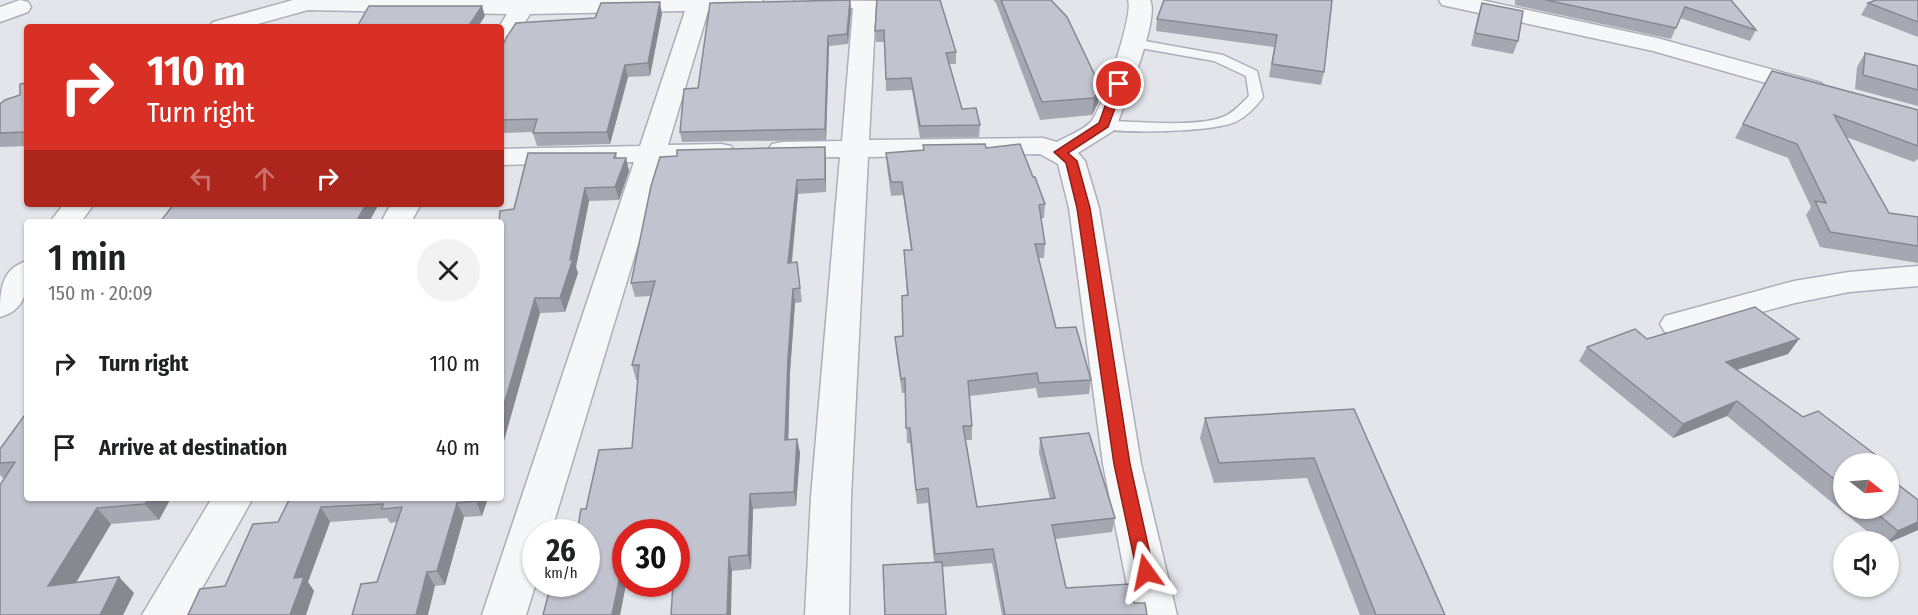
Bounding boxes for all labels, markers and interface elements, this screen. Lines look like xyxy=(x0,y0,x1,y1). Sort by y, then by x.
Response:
text: 110 m xyxy=(147,46,246,96)
icon: right xyxy=(48,48,126,126)
pin xyxy=(1093,58,1144,109)
icon: arrive xyxy=(1102,67,1135,100)
text: Turn right xyxy=(147,97,255,129)
icon: left xyxy=(185,162,218,195)
icon: ahead xyxy=(248,162,281,195)
icon: right xyxy=(311,162,344,195)
text: 1 min xyxy=(48,236,126,280)
button: close xyxy=(417,239,480,302)
text: 150 m · 20:09 xyxy=(48,281,153,305)
icon: right xyxy=(48,347,81,380)
text: Turn right xyxy=(99,350,188,377)
text: 110 m xyxy=(430,350,480,377)
icon: arrive xyxy=(48,431,81,464)
text: Arrive at destination xyxy=(99,434,287,461)
text: 40 m xyxy=(436,434,480,461)
north arrow xyxy=(1833,453,1899,519)
map controls xyxy=(1833,453,1899,597)
speed limit sign: 30 xyxy=(612,519,690,597)
button: sound xyxy=(1833,531,1899,597)
text: 26 xyxy=(546,533,576,569)
position arrow xyxy=(1114,540,1178,604)
text: km/h xyxy=(544,564,578,582)

